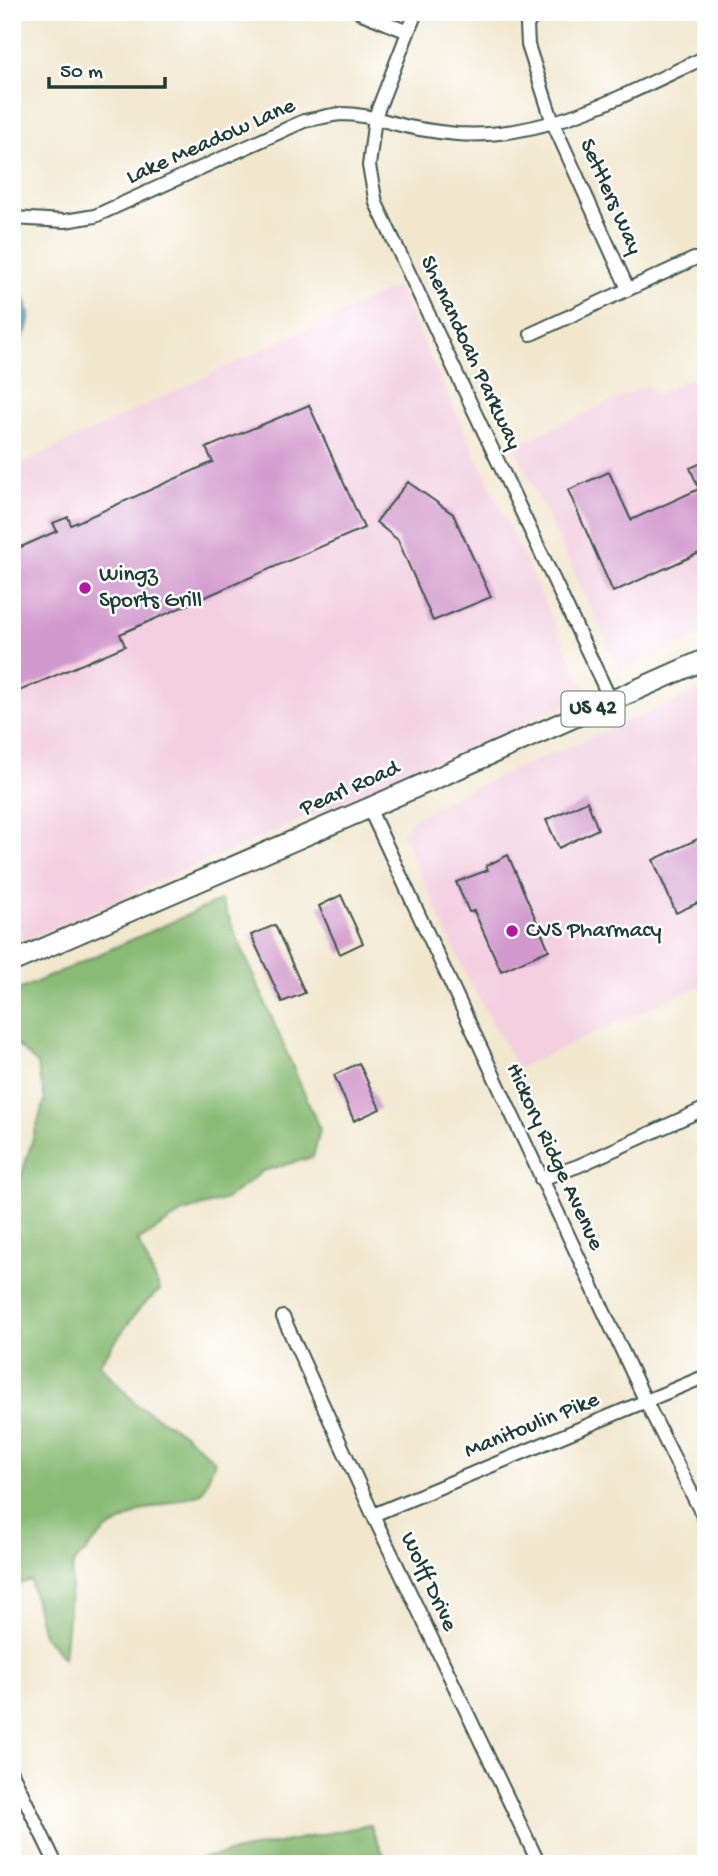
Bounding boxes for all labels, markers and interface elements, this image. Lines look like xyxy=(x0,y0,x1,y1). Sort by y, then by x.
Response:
scale bar xyxy=(49,46,164,90)
text: 50 m xyxy=(60,61,103,86)
street label: Lake Meadow Lane xyxy=(122,92,301,191)
street label: Settlers Way xyxy=(572,135,648,259)
street label: Shenandoah Parkway xyxy=(413,252,527,454)
place label: Wingz Sports Grill xyxy=(99,562,202,615)
marker: Wingz Sports Grill xyxy=(77,580,93,596)
road number: US 42 xyxy=(562,692,624,726)
street label: Pearl Road xyxy=(295,754,405,823)
place label: CVS Pharmacy xyxy=(526,918,662,945)
marker: CVS Pharmacy xyxy=(504,923,520,939)
street label: Hickory Ridge Avenue xyxy=(499,1059,610,1256)
street label: Manitoulin Pike xyxy=(461,1386,604,1465)
street label: Wolff Drive xyxy=(393,1528,463,1637)

